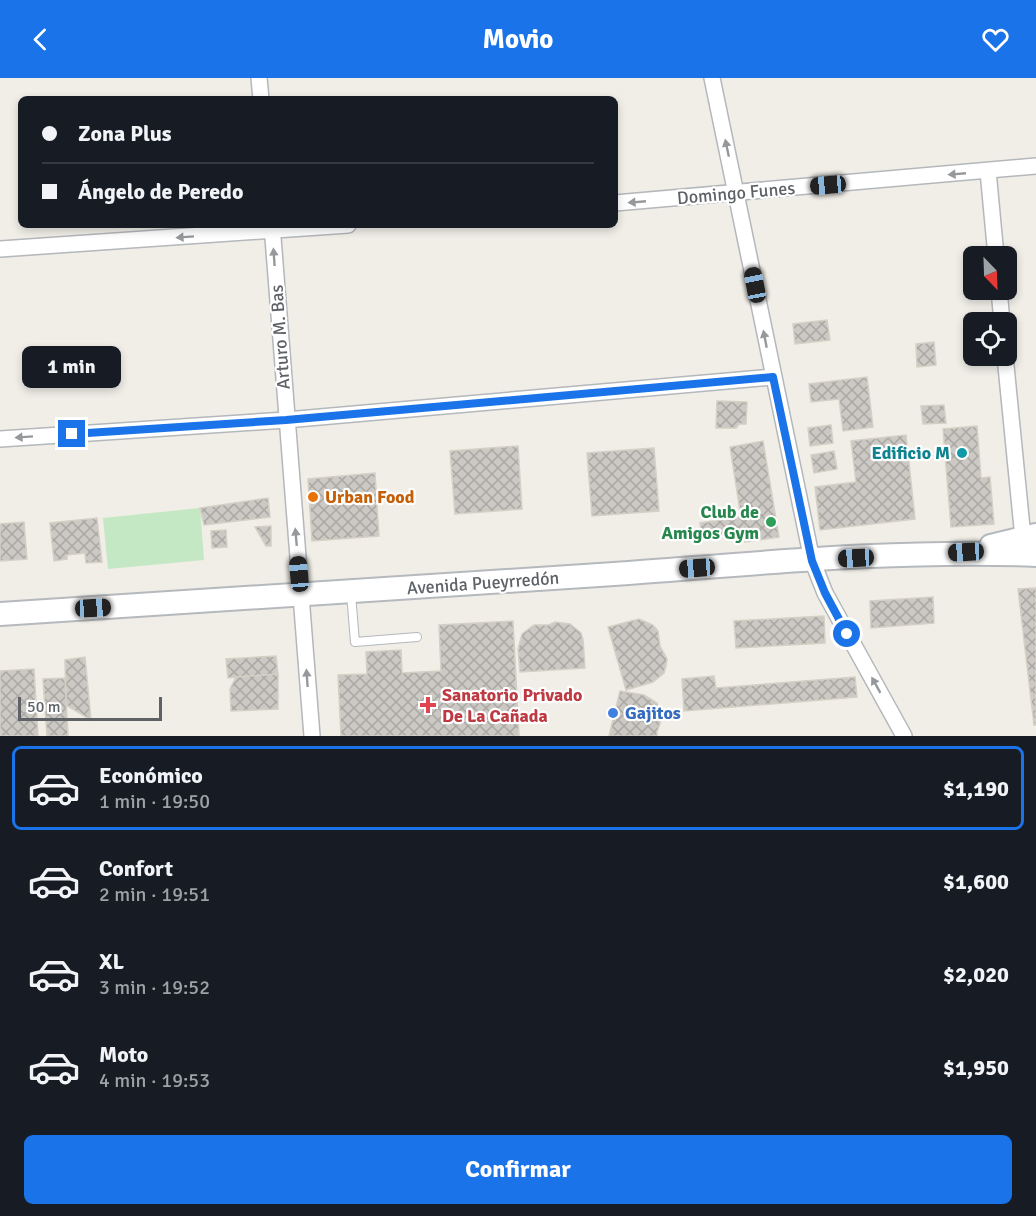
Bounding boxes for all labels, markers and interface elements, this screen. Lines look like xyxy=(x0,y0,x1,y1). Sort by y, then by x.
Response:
icon: back xyxy=(24,23,57,56)
text: Movio xyxy=(483,23,553,56)
icon: heart xyxy=(979,23,1012,56)
text: Zona Plus xyxy=(78,120,172,147)
one-way arrow xyxy=(722,138,731,157)
one-way arrow xyxy=(947,169,966,179)
car xyxy=(809,174,847,196)
street label: Domingo Funes xyxy=(676,177,796,209)
text: Ángelo de Peredo xyxy=(78,178,243,205)
one-way arrow xyxy=(628,197,647,207)
one-way arrow xyxy=(176,232,195,241)
north arrow xyxy=(963,246,1017,300)
map controls xyxy=(963,246,1017,366)
one-way arrow xyxy=(269,247,279,266)
car xyxy=(743,266,767,304)
street label: Arturo M. Bas xyxy=(265,284,295,390)
button: locate xyxy=(963,312,1017,366)
one-way arrow xyxy=(760,329,769,348)
callout: 1 min xyxy=(22,347,122,389)
text: 1 min xyxy=(47,354,96,379)
route end xyxy=(58,420,85,447)
one-way arrow xyxy=(14,433,33,442)
place label: Edificio M xyxy=(872,442,950,464)
marker: Edificio M xyxy=(955,446,969,460)
place label: Urban Food xyxy=(325,486,415,508)
marker: Urban Food xyxy=(306,490,320,504)
place label: Club de Amigos Gym xyxy=(661,501,759,544)
marker: Club de Amigos Gym xyxy=(764,515,778,529)
one-way arrow xyxy=(291,528,301,547)
car xyxy=(948,542,984,562)
car xyxy=(838,548,874,568)
car xyxy=(288,555,310,593)
car xyxy=(678,558,716,578)
street label: Avenida Pueyrredón xyxy=(406,567,560,599)
car xyxy=(75,598,111,618)
route start xyxy=(833,620,860,647)
one-way arrow xyxy=(303,668,312,687)
one-way arrow xyxy=(870,677,881,693)
place label: Sanatorio Privado De La Cañada xyxy=(442,684,582,727)
scale bar xyxy=(18,694,162,722)
marker: Sanatorio Privado De La Cañada xyxy=(419,696,437,714)
text: 50 m xyxy=(27,697,61,717)
place label: Gajitos xyxy=(625,702,681,724)
marker: Gajitos xyxy=(606,706,620,720)
icon: car xyxy=(27,761,81,815)
text: Económico xyxy=(99,762,203,789)
text: $1,190 xyxy=(943,775,1009,802)
text: 1 min · 19:50 xyxy=(99,789,210,814)
icon: car xyxy=(27,854,81,908)
text: Confort xyxy=(99,855,173,882)
text: $1,600 xyxy=(943,868,1009,895)
text: 2 min · 19:51 xyxy=(99,882,210,907)
icon: car xyxy=(27,947,81,1001)
text: XL xyxy=(99,948,124,975)
text: $2,020 xyxy=(943,961,1009,988)
text: 3 min · 19:52 xyxy=(99,975,210,1000)
icon: car xyxy=(27,1040,81,1094)
text: Moto xyxy=(99,1041,148,1068)
text: $1,950 xyxy=(943,1054,1009,1081)
text: 4 min · 19:53 xyxy=(99,1068,210,1093)
button: Confirmar xyxy=(24,1135,1012,1204)

